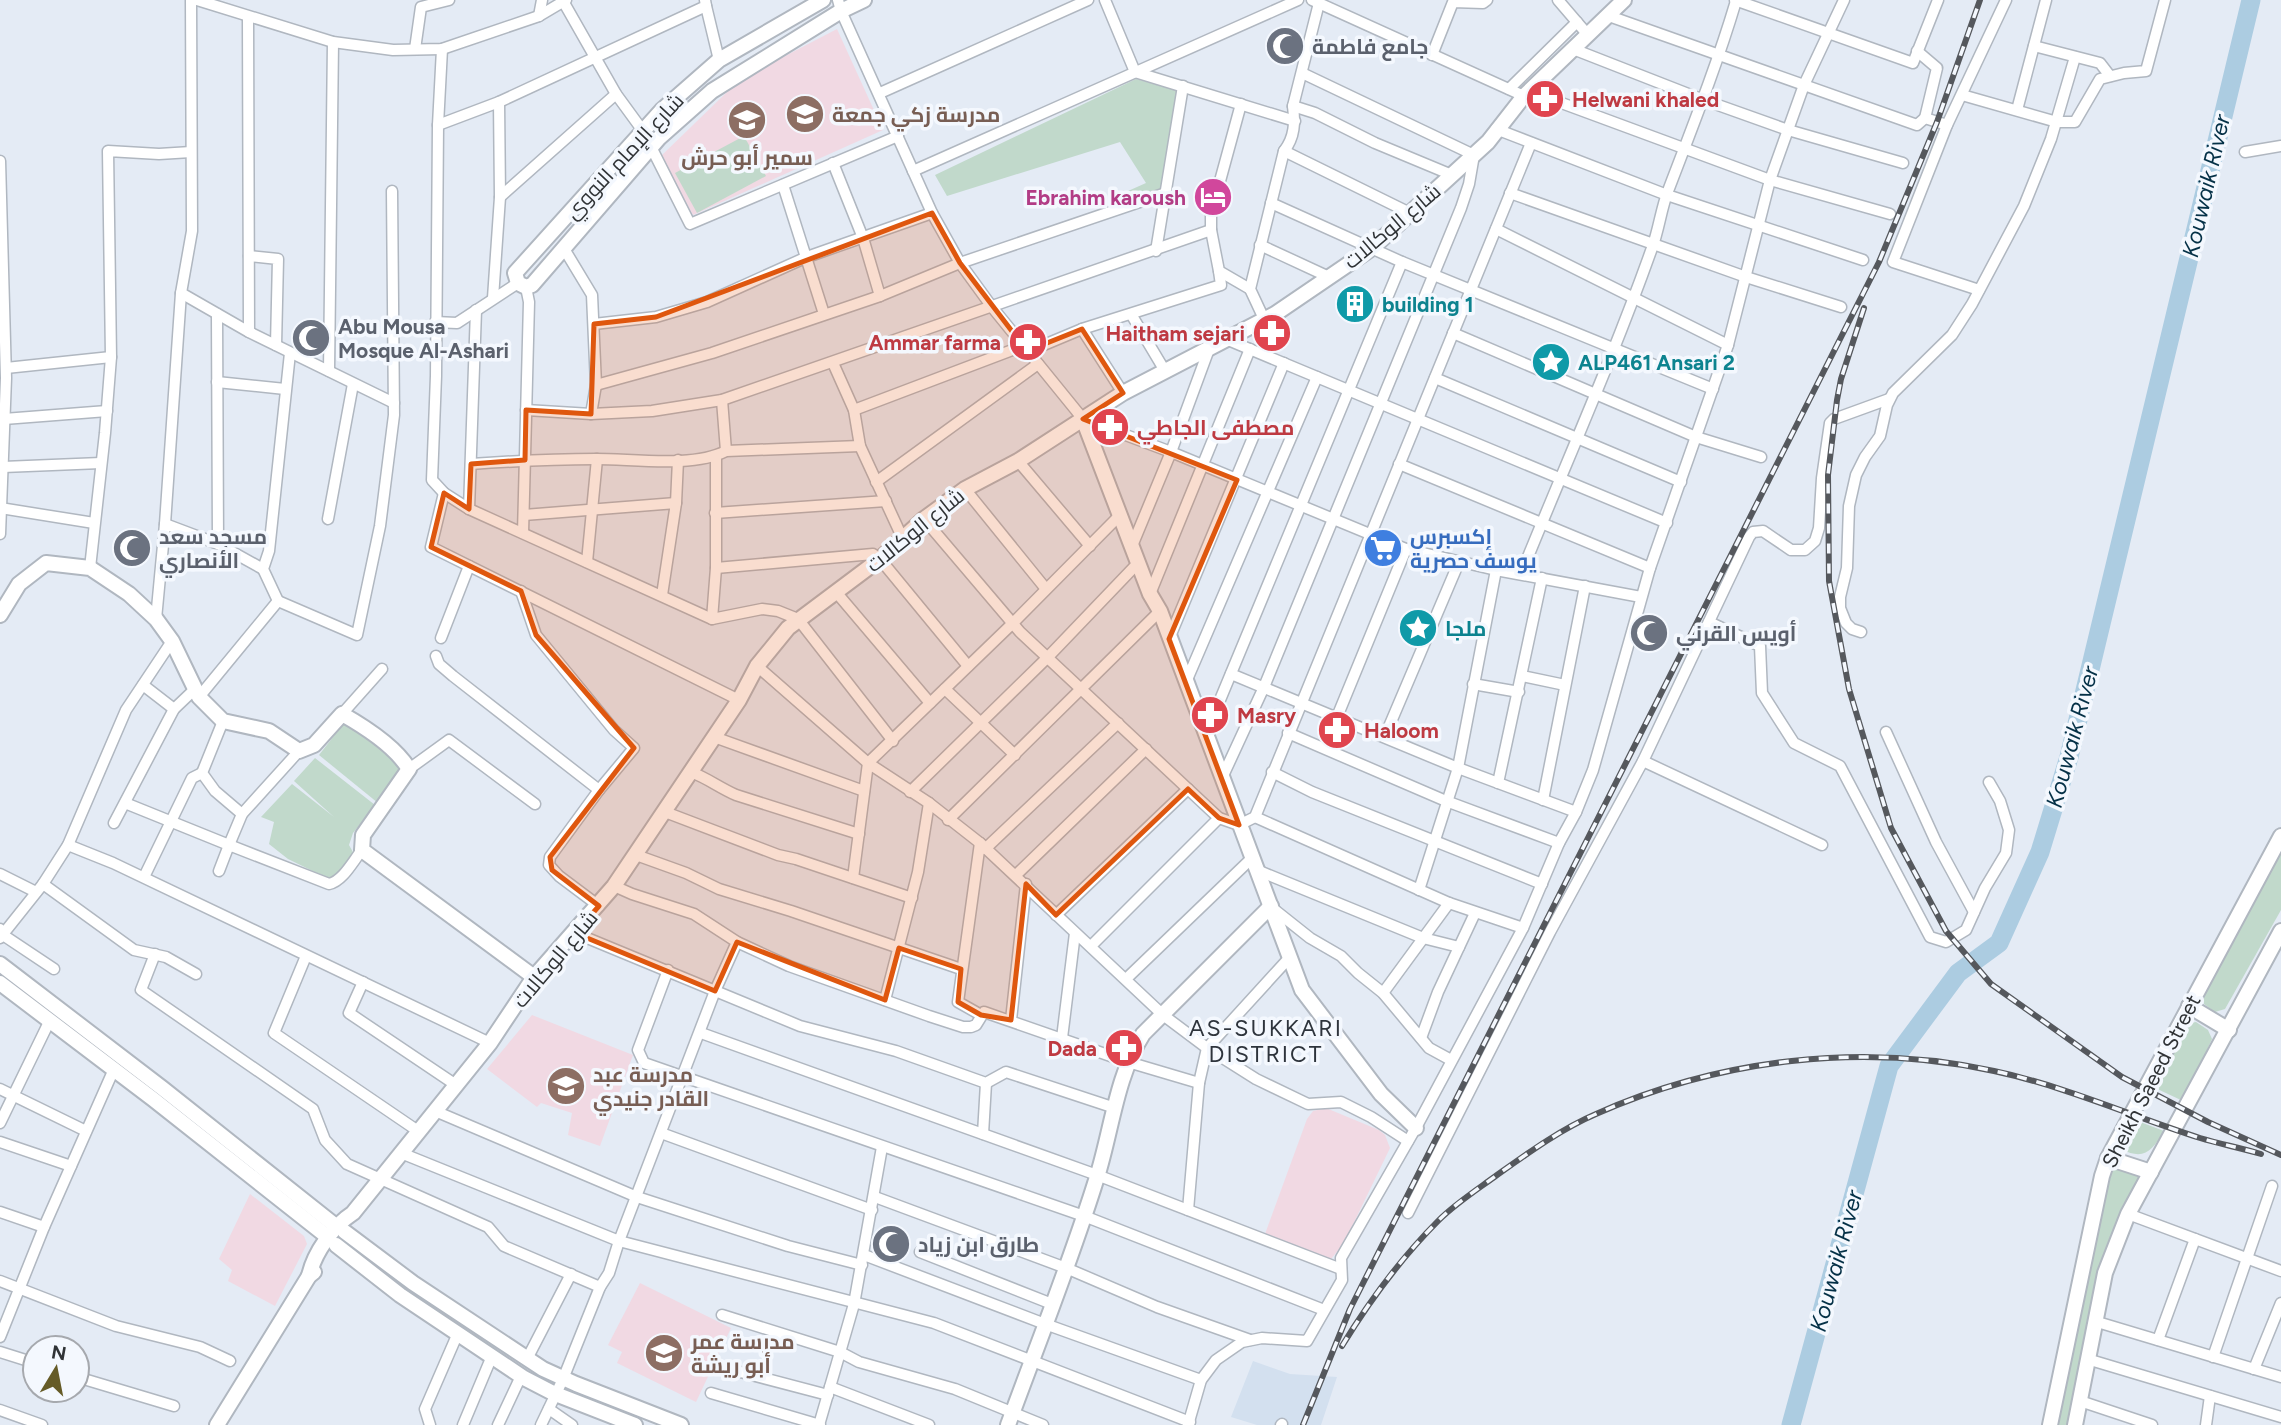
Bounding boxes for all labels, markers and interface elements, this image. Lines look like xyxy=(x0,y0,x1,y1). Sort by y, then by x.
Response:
mosque icon: جامع فاطمة xyxy=(1264,25,1306,67)
place label: جامع فاطمة xyxy=(1312,34,1429,61)
pharmacy icon: Helwani khaled xyxy=(1524,78,1566,120)
place label: Helwani khaled xyxy=(1572,87,1719,112)
street label: شارع الإمام النووي xyxy=(559,88,692,227)
school or university icon: مدرسة زكي جمعة xyxy=(784,93,826,135)
school or university icon: سمير أبو حرش xyxy=(726,99,768,141)
place label: مدرسة زكي جمعة xyxy=(832,102,1000,132)
water label: Kouwaik River xyxy=(2176,111,2236,260)
place label: سمير أبو حرش xyxy=(681,144,813,171)
hotel icon: Ebrahim karoush xyxy=(1192,176,1234,218)
street label: شارع الوكالات xyxy=(1338,178,1447,275)
place label: Ebrahim karoush xyxy=(1025,185,1186,210)
building icon: building 1 xyxy=(1334,283,1376,325)
place label: building 1 xyxy=(1382,292,1474,317)
pharmacy icon: Haitham sejari xyxy=(1251,312,1293,354)
place label: Abu Mousa Mosque Al-Ashari xyxy=(338,314,509,363)
mosque icon: Abu Mousa Mosque Al-Ashari xyxy=(290,317,332,359)
pharmacy icon: Ammar farma xyxy=(1007,321,1049,363)
place label: Haitham sejari xyxy=(1105,321,1245,346)
place label: Ammar farma xyxy=(869,330,1001,355)
place icon: ALP461 Ansari 2 xyxy=(1530,341,1572,383)
place label: ALP461 Ansari 2 xyxy=(1578,350,1735,375)
pharmacy icon: مصطفى الجاطي xyxy=(1089,406,1131,448)
place label: مصطفى الجاطي xyxy=(1137,415,1294,445)
street label: شارع الوكالات xyxy=(861,483,970,579)
place label: مسجد سعد الأنصاري xyxy=(159,524,267,578)
place label: إكسبرس يوسف حصرية xyxy=(1410,524,1537,574)
mosque icon: مسجد سعد الأنصاري xyxy=(111,527,153,569)
supermarket icon: إكسبرس يوسف حصرية xyxy=(1362,527,1404,569)
place icon: ملجا xyxy=(1397,607,1439,649)
mosque icon: أويس القرني xyxy=(1628,612,1670,654)
place label: ملجا xyxy=(1445,616,1486,641)
place label: أويس القرني xyxy=(1676,620,1796,651)
water label: Kouwaik River xyxy=(2040,662,2105,811)
pharmacy icon: Masry xyxy=(1189,694,1231,736)
place label: Masry xyxy=(1237,703,1297,728)
pharmacy icon: Haloom xyxy=(1316,709,1358,751)
place label: Haloom xyxy=(1364,718,1439,743)
street label: شارع الوكالات xyxy=(507,905,604,1014)
street label: Sheikh Saeed Street xyxy=(2097,990,2205,1172)
district label: AS-SUKKARI DISTRICT xyxy=(1189,1014,1343,1068)
pharmacy icon: Dada xyxy=(1103,1027,1145,1069)
place label: Dada xyxy=(1047,1036,1097,1061)
place label: مدرسة عبد القادر جنيدي xyxy=(593,1062,709,1116)
school or university icon: مدرسة عبد القادر جنيدي xyxy=(545,1065,587,1107)
water label: Kouwaik River xyxy=(1804,1186,1869,1335)
mosque icon: طارق ابن زياد xyxy=(870,1223,912,1265)
place label: طارق ابن زياد xyxy=(918,1232,1039,1258)
place label: مدرسة عمر أبو ريشة xyxy=(690,1329,795,1379)
school or university icon: مدرسة عمر أبو ريشة xyxy=(643,1332,685,1374)
north arrow xyxy=(21,1334,91,1404)
text: N xyxy=(50,1340,68,1365)

